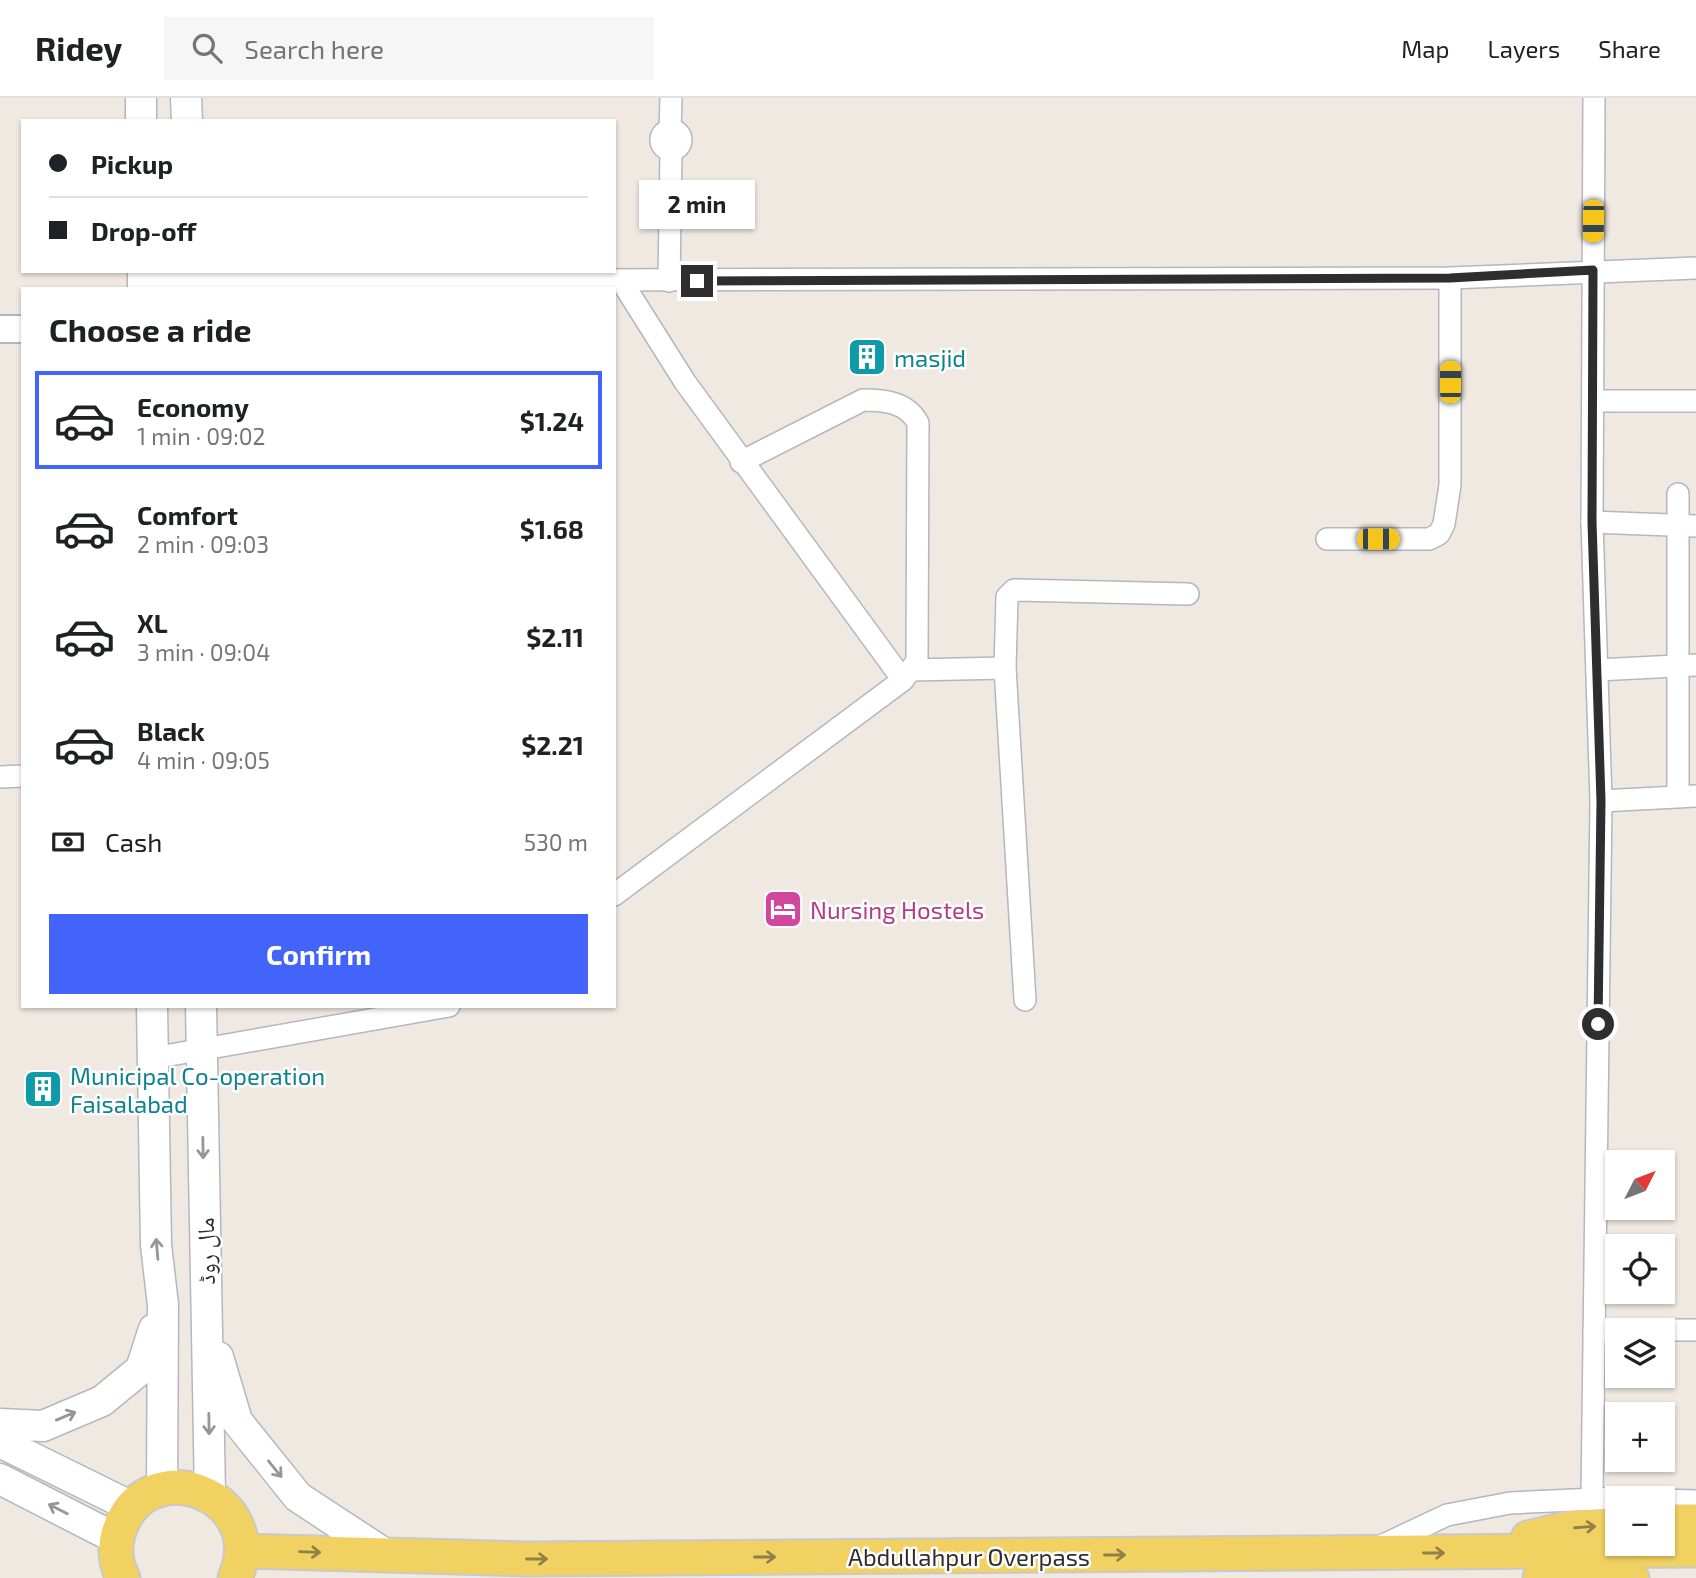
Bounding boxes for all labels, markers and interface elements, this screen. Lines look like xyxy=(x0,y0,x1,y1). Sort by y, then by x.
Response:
search box xyxy=(164,17,654,80)
text: Ridey xyxy=(35,28,122,68)
icon: search xyxy=(188,29,226,67)
text: Search here xyxy=(244,33,384,64)
text: Map xyxy=(1401,34,1449,63)
text: Layers xyxy=(1487,34,1560,63)
text: Share xyxy=(1598,34,1661,63)
text: Pickup xyxy=(91,148,173,179)
callout: 2 min xyxy=(639,180,755,228)
text: 2 min xyxy=(668,190,726,218)
car xyxy=(1583,200,1604,242)
text: Drop-off xyxy=(91,215,196,246)
route end xyxy=(681,265,713,297)
text: Choose a ride xyxy=(49,310,252,348)
building icon: masjid xyxy=(846,336,888,378)
place label: masjid xyxy=(894,343,966,372)
car xyxy=(1440,361,1461,403)
icon: car xyxy=(53,389,116,452)
text: Economy xyxy=(137,391,249,422)
text: $1.24 xyxy=(520,405,584,436)
text: 1 min · 09:02 xyxy=(137,422,265,450)
icon: car xyxy=(53,497,116,560)
text: Comfort xyxy=(137,499,238,530)
text: $1.68 xyxy=(520,513,584,544)
car xyxy=(1358,529,1400,550)
text: 2 min · 09:03 xyxy=(137,530,269,558)
icon: car xyxy=(53,605,116,668)
text: XL xyxy=(137,607,168,638)
text: $2.11 xyxy=(526,621,584,652)
text: 3 min · 09:04 xyxy=(137,638,270,666)
icon: car xyxy=(53,713,116,776)
text: Black xyxy=(137,715,205,746)
text: $2.21 xyxy=(521,729,584,760)
text: 4 min · 09:05 xyxy=(137,746,270,774)
icon: cash xyxy=(49,823,87,861)
text: Cash xyxy=(105,826,162,857)
text: 530 m xyxy=(524,828,588,856)
hotel icon: Nursing Hostels xyxy=(762,888,804,930)
place label: Nursing Hostels xyxy=(810,895,984,924)
button: Confirm xyxy=(49,914,588,994)
route start xyxy=(1582,1008,1614,1040)
place label: Municipal Co-operation Faisalabad xyxy=(70,1061,325,1118)
building icon: Municipal Co-operation Faisalabad xyxy=(22,1068,64,1110)
one-way arrow xyxy=(197,1136,210,1159)
north arrow xyxy=(1605,1150,1675,1220)
map controls xyxy=(1605,1150,1675,1556)
street label: مال روڈ xyxy=(190,1217,221,1285)
button: locate xyxy=(1605,1234,1675,1304)
one-way arrow xyxy=(150,1238,163,1261)
button: layers xyxy=(1605,1318,1675,1388)
button: + xyxy=(1605,1402,1675,1472)
one-way arrow xyxy=(55,1408,77,1421)
one-way arrow xyxy=(202,1413,215,1436)
one-way arrow xyxy=(267,1459,282,1477)
button: − xyxy=(1605,1486,1675,1556)
one-way arrow xyxy=(49,1501,69,1515)
one-way arrow xyxy=(1574,1520,1596,1533)
street label: Abdullahpur Overpass xyxy=(848,1542,1090,1571)
one-way arrow xyxy=(298,1546,321,1559)
one-way arrow xyxy=(1423,1546,1446,1560)
one-way arrow xyxy=(1103,1548,1126,1562)
one-way arrow xyxy=(753,1551,776,1564)
one-way arrow xyxy=(525,1552,548,1566)

